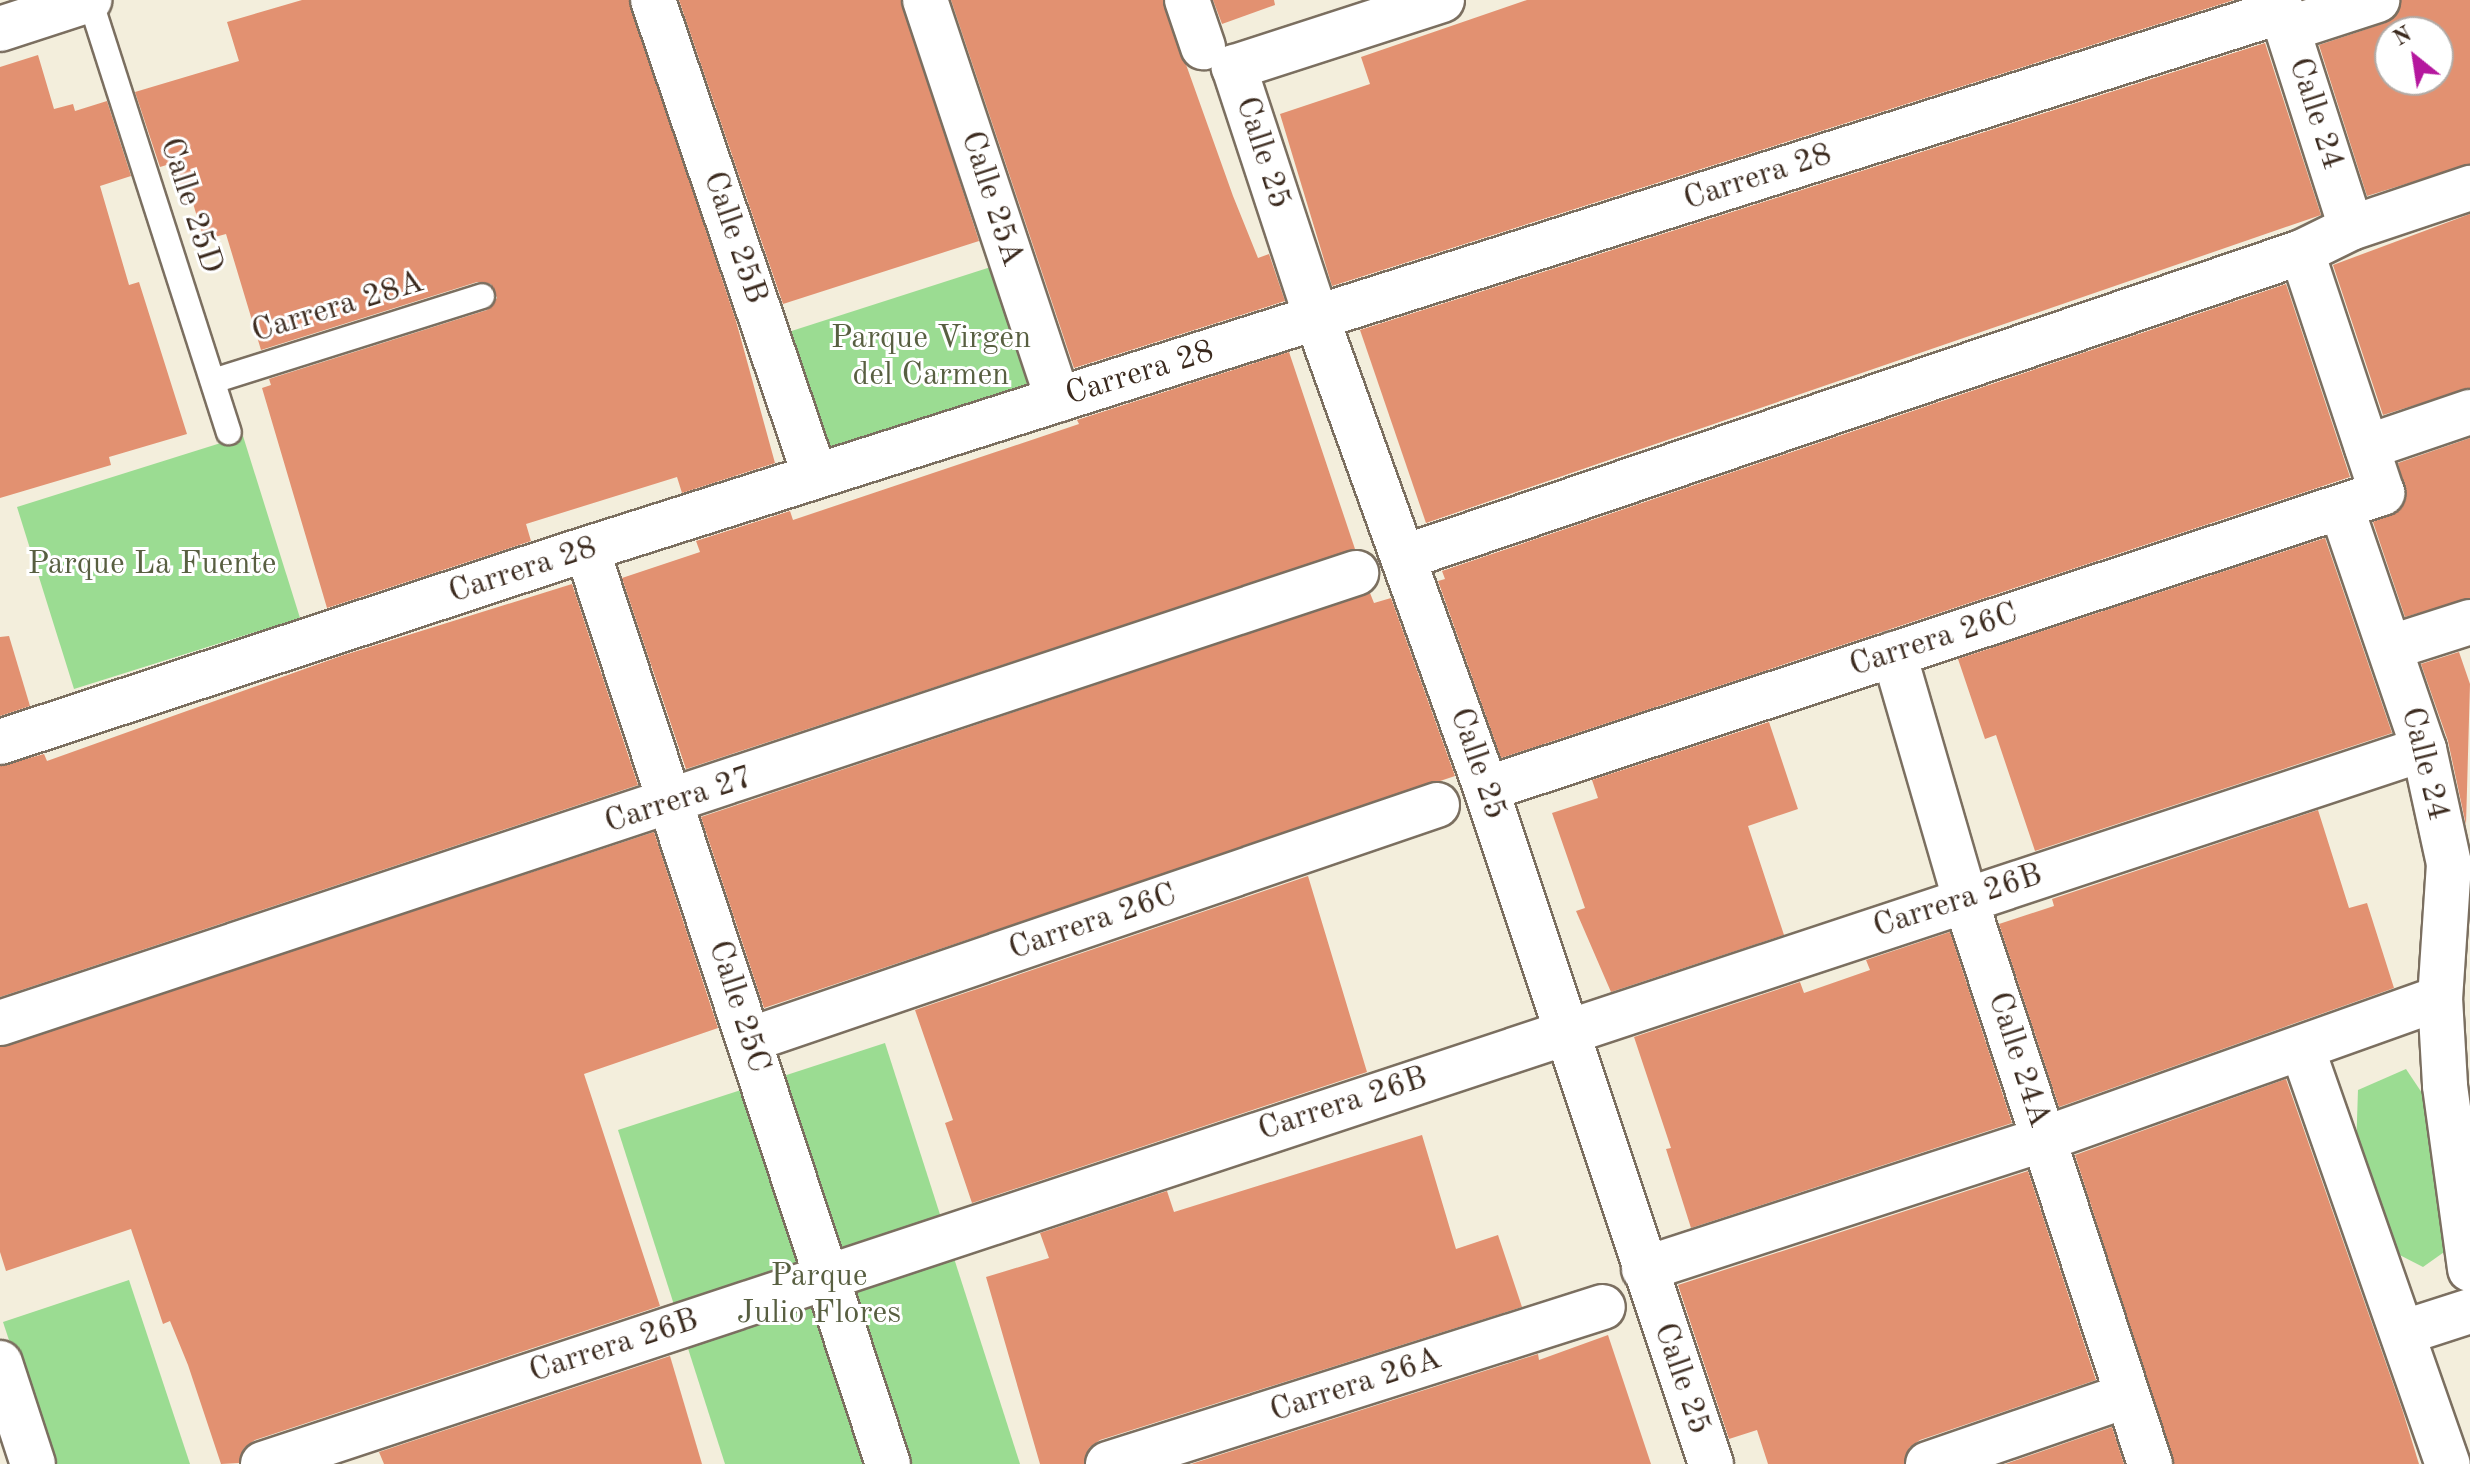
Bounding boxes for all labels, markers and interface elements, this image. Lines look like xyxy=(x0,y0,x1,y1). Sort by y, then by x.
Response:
north arrow xyxy=(2374,16,2454,96)
text: N xyxy=(2390,23,2416,51)
street label: Calle 24 xyxy=(2279,53,2351,175)
street label: Calle 25 xyxy=(1226,92,1298,214)
street label: Calle 25A xyxy=(951,127,1031,271)
street label: Calle 25D xyxy=(150,133,230,279)
street label: Carrera 28 xyxy=(1679,136,1837,220)
street label: Calle 25B xyxy=(693,167,775,309)
street label: Carrera 28A xyxy=(247,264,429,352)
park label: Parque Virgen del Carmen xyxy=(831,321,1031,396)
street label: Carrera 28 xyxy=(1061,333,1219,415)
street label: Carrera 28 xyxy=(444,529,602,613)
park label: Parque La Fuente xyxy=(28,546,276,584)
street label: Carrera 26C xyxy=(1845,596,2023,686)
street label: Calle 25 xyxy=(1440,703,1514,825)
street label: Calle 24 xyxy=(2391,703,2457,825)
street label: Carrera 27 xyxy=(600,759,758,843)
street label: Carrera 26B xyxy=(1869,857,2047,947)
street label: Carrera 26C xyxy=(1004,876,1182,970)
street label: Calle 25C xyxy=(699,936,777,1078)
street label: Calle 24A xyxy=(1978,988,2058,1132)
street label: Carrera 26B xyxy=(1254,1060,1432,1150)
park label: Parque Julio Flores xyxy=(737,1259,901,1334)
street label: Carrera 26B xyxy=(525,1302,703,1392)
street label: Calle 25 xyxy=(1644,1318,1718,1440)
street label: Carrera 26A xyxy=(1266,1340,1446,1432)

